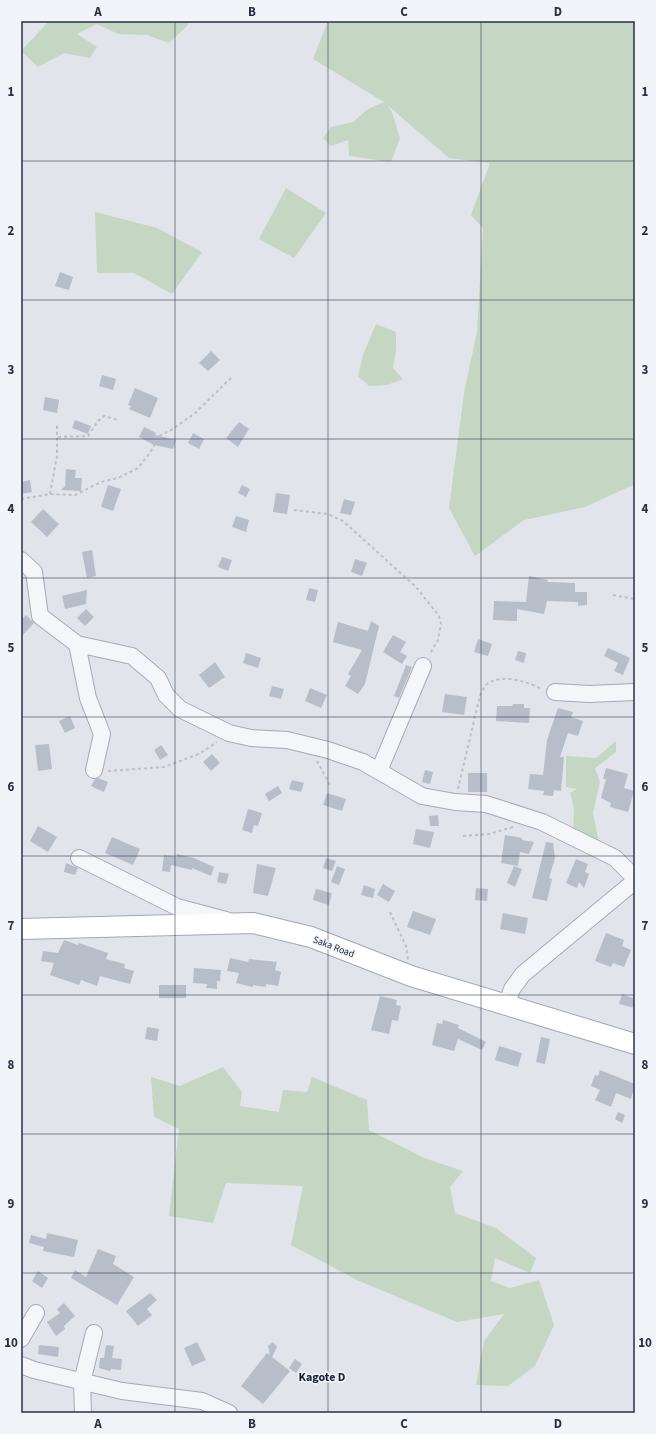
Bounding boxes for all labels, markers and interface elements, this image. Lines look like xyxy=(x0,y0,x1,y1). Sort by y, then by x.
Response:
text: A xyxy=(93,3,102,21)
text: B xyxy=(248,3,256,21)
text: C xyxy=(400,3,408,21)
text: D xyxy=(554,3,562,21)
text: 1 xyxy=(8,83,15,101)
text: 1 xyxy=(642,83,649,101)
text: 2 xyxy=(8,222,15,240)
text: 2 xyxy=(642,222,649,240)
text: 3 xyxy=(8,361,15,379)
text: 3 xyxy=(642,361,649,379)
text: 4 xyxy=(8,500,15,518)
text: 4 xyxy=(642,500,649,518)
text: 5 xyxy=(8,639,15,657)
text: 5 xyxy=(642,639,649,657)
text: 6 xyxy=(8,778,15,796)
text: 6 xyxy=(642,778,649,796)
text: 7 xyxy=(8,917,15,935)
text: 7 xyxy=(642,917,649,935)
street label: Saka Road xyxy=(311,933,357,961)
text: 8 xyxy=(8,1056,15,1074)
text: 8 xyxy=(642,1056,649,1074)
text: 9 xyxy=(8,1195,15,1213)
text: 9 xyxy=(642,1195,649,1213)
text: 10 xyxy=(4,1334,18,1352)
text: 10 xyxy=(638,1334,652,1352)
district label: Kagote D xyxy=(299,1369,346,1386)
text: A xyxy=(93,1415,102,1433)
text: B xyxy=(248,1415,256,1433)
text: C xyxy=(400,1415,408,1433)
text: D xyxy=(554,1415,562,1433)

